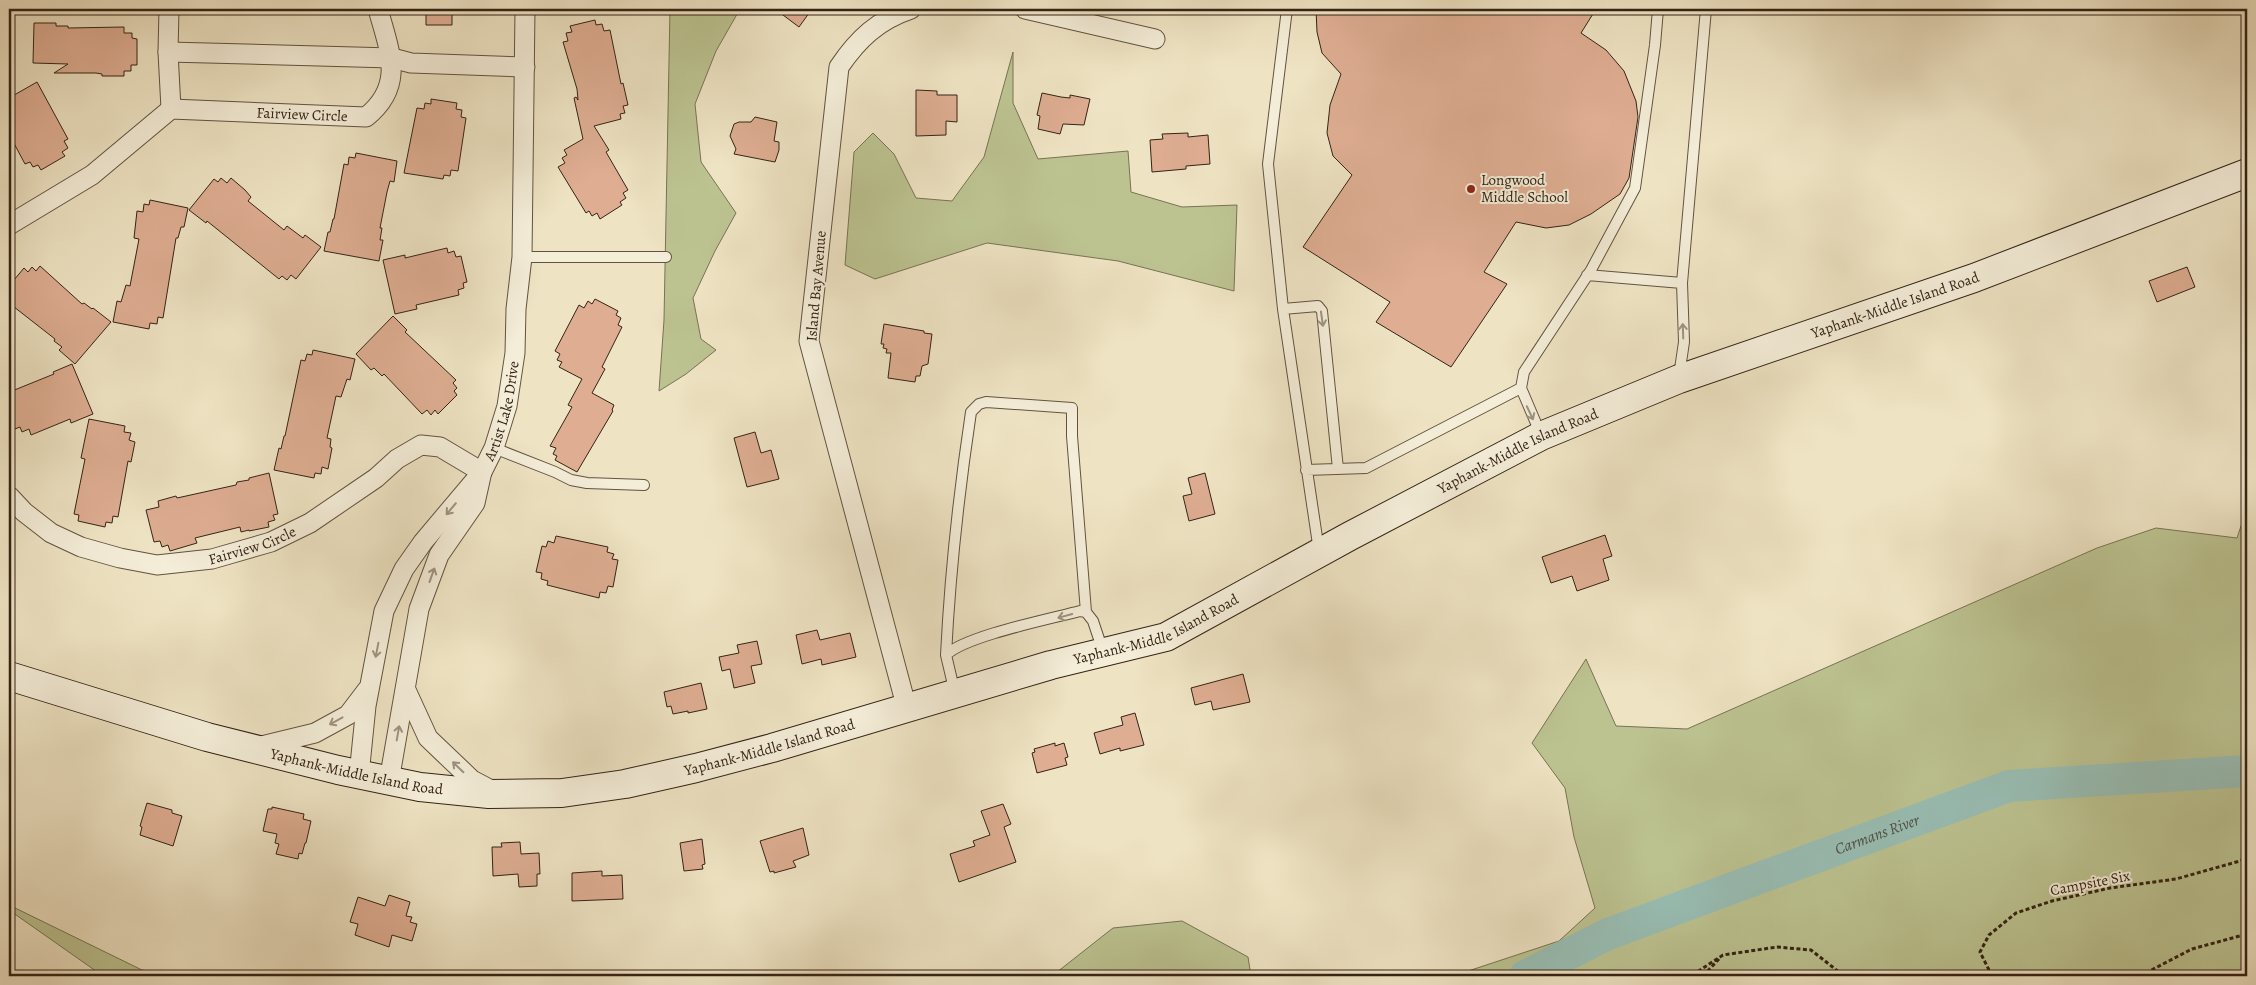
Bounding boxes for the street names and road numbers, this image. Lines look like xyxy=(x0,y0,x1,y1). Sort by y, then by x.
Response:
street label: Fairview Circle xyxy=(256,103,348,126)
street label: Island Bay Avenue xyxy=(801,230,831,342)
street label: Yaphank-Middle Island Road xyxy=(1807,267,1983,343)
street label: Artist Lake Drive xyxy=(479,359,524,465)
street label: Yaphank-Middle Island Road xyxy=(1433,403,1602,499)
street label: Fairview Circle xyxy=(206,521,299,570)
street label: Yaphank-Middle Island Road xyxy=(1070,589,1243,669)
street label: Yaphank-Middle Island Road xyxy=(681,714,858,781)
street label: Yaphank-Middle Island Road xyxy=(267,743,445,799)
street label: Campsite Six xyxy=(2048,865,2132,901)

